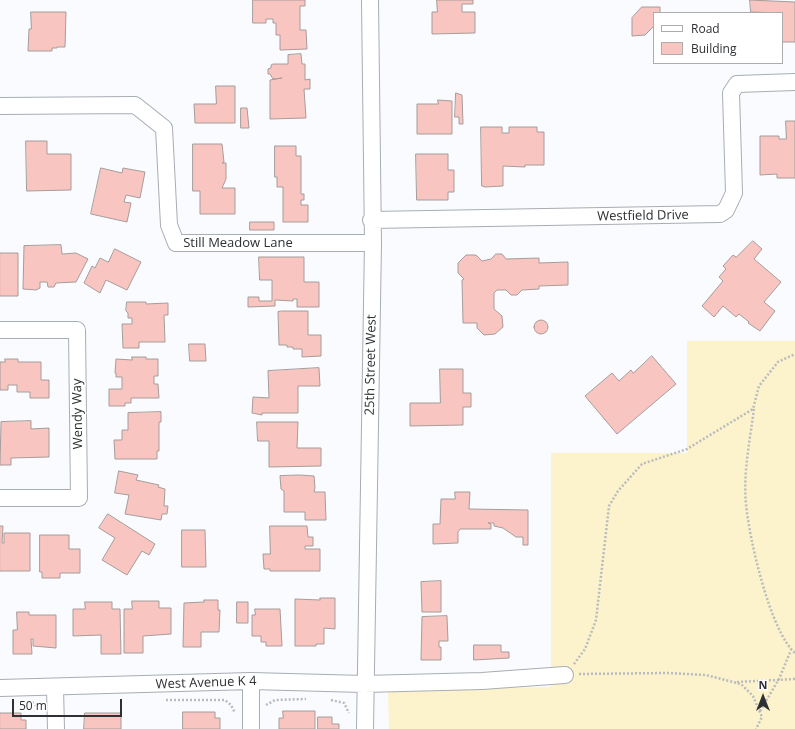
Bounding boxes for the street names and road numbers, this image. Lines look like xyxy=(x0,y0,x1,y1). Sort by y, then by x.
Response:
street label: Westfield Drive xyxy=(597,207,689,225)
street label: Still Meadow Lane xyxy=(183,235,293,251)
street label: 25th Street West xyxy=(362,315,380,415)
street label: Wendy Way xyxy=(70,378,86,450)
street label: West Avenue K 4 xyxy=(155,673,257,693)

